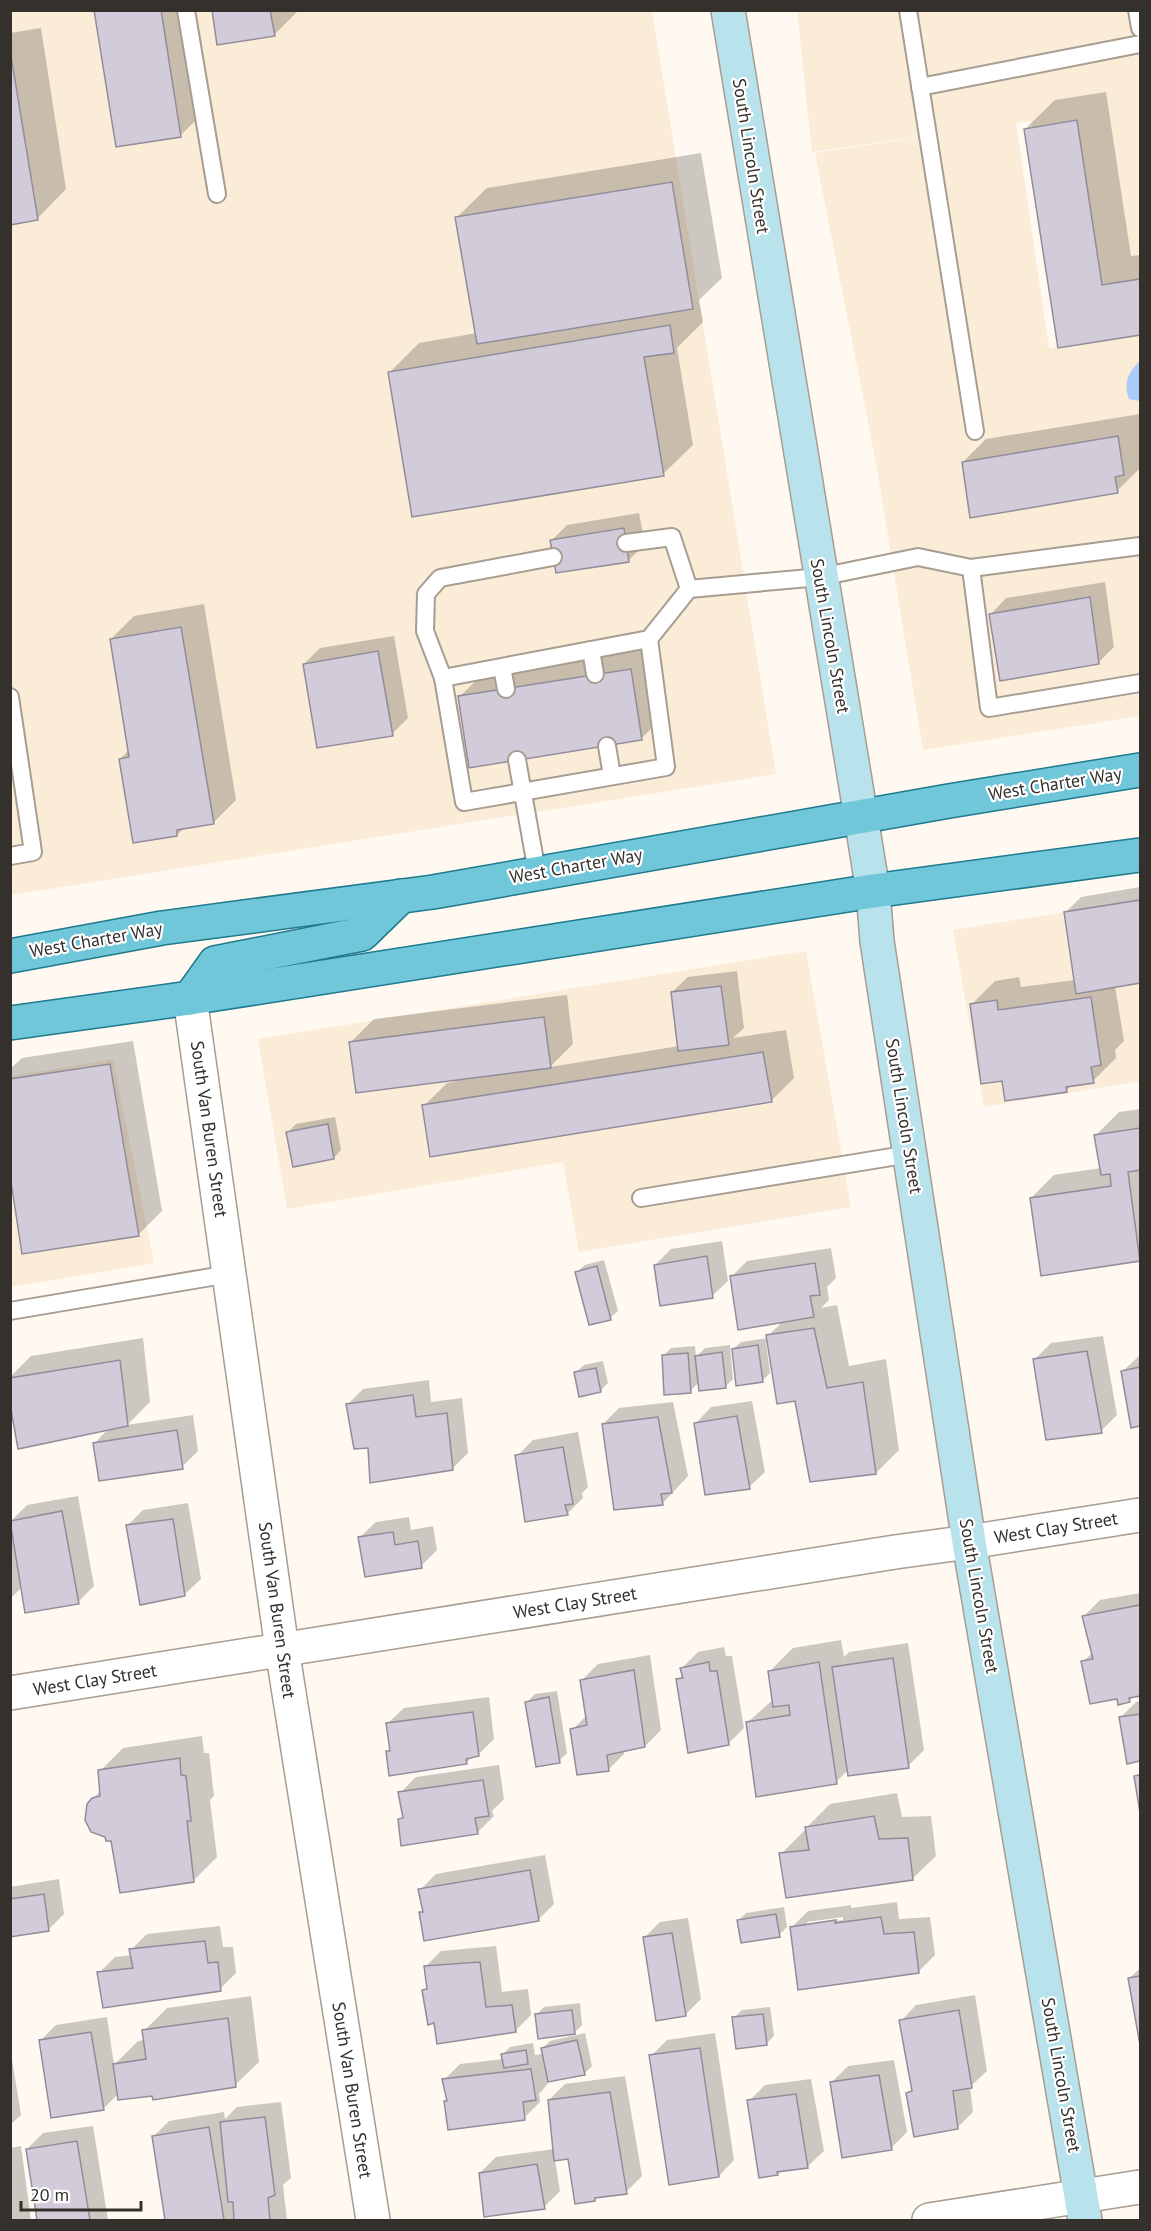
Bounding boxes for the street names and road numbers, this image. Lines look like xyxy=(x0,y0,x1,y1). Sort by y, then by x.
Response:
street label: South Lincoln Street xyxy=(728,77,775,235)
street label: South Lincoln Street xyxy=(806,557,855,715)
street label: West Charter Way xyxy=(987,762,1124,805)
street label: West Charter Way xyxy=(508,842,645,889)
street label: West Charter Way xyxy=(28,916,165,963)
street label: South Lincoln Street xyxy=(881,1037,928,1195)
street label: South Van Buren Street xyxy=(186,1039,233,1219)
street label: West Clay Street xyxy=(993,1506,1119,1549)
street label: South Lincoln Street xyxy=(955,1517,1004,1675)
street label: South Van Buren Street xyxy=(254,1520,301,1700)
street label: West Clay Street xyxy=(512,1581,638,1624)
street label: West Clay Street xyxy=(32,1658,158,1701)
street label: South Lincoln Street xyxy=(1037,1996,1086,2154)
street label: South Van Buren Street xyxy=(327,2000,378,2180)

